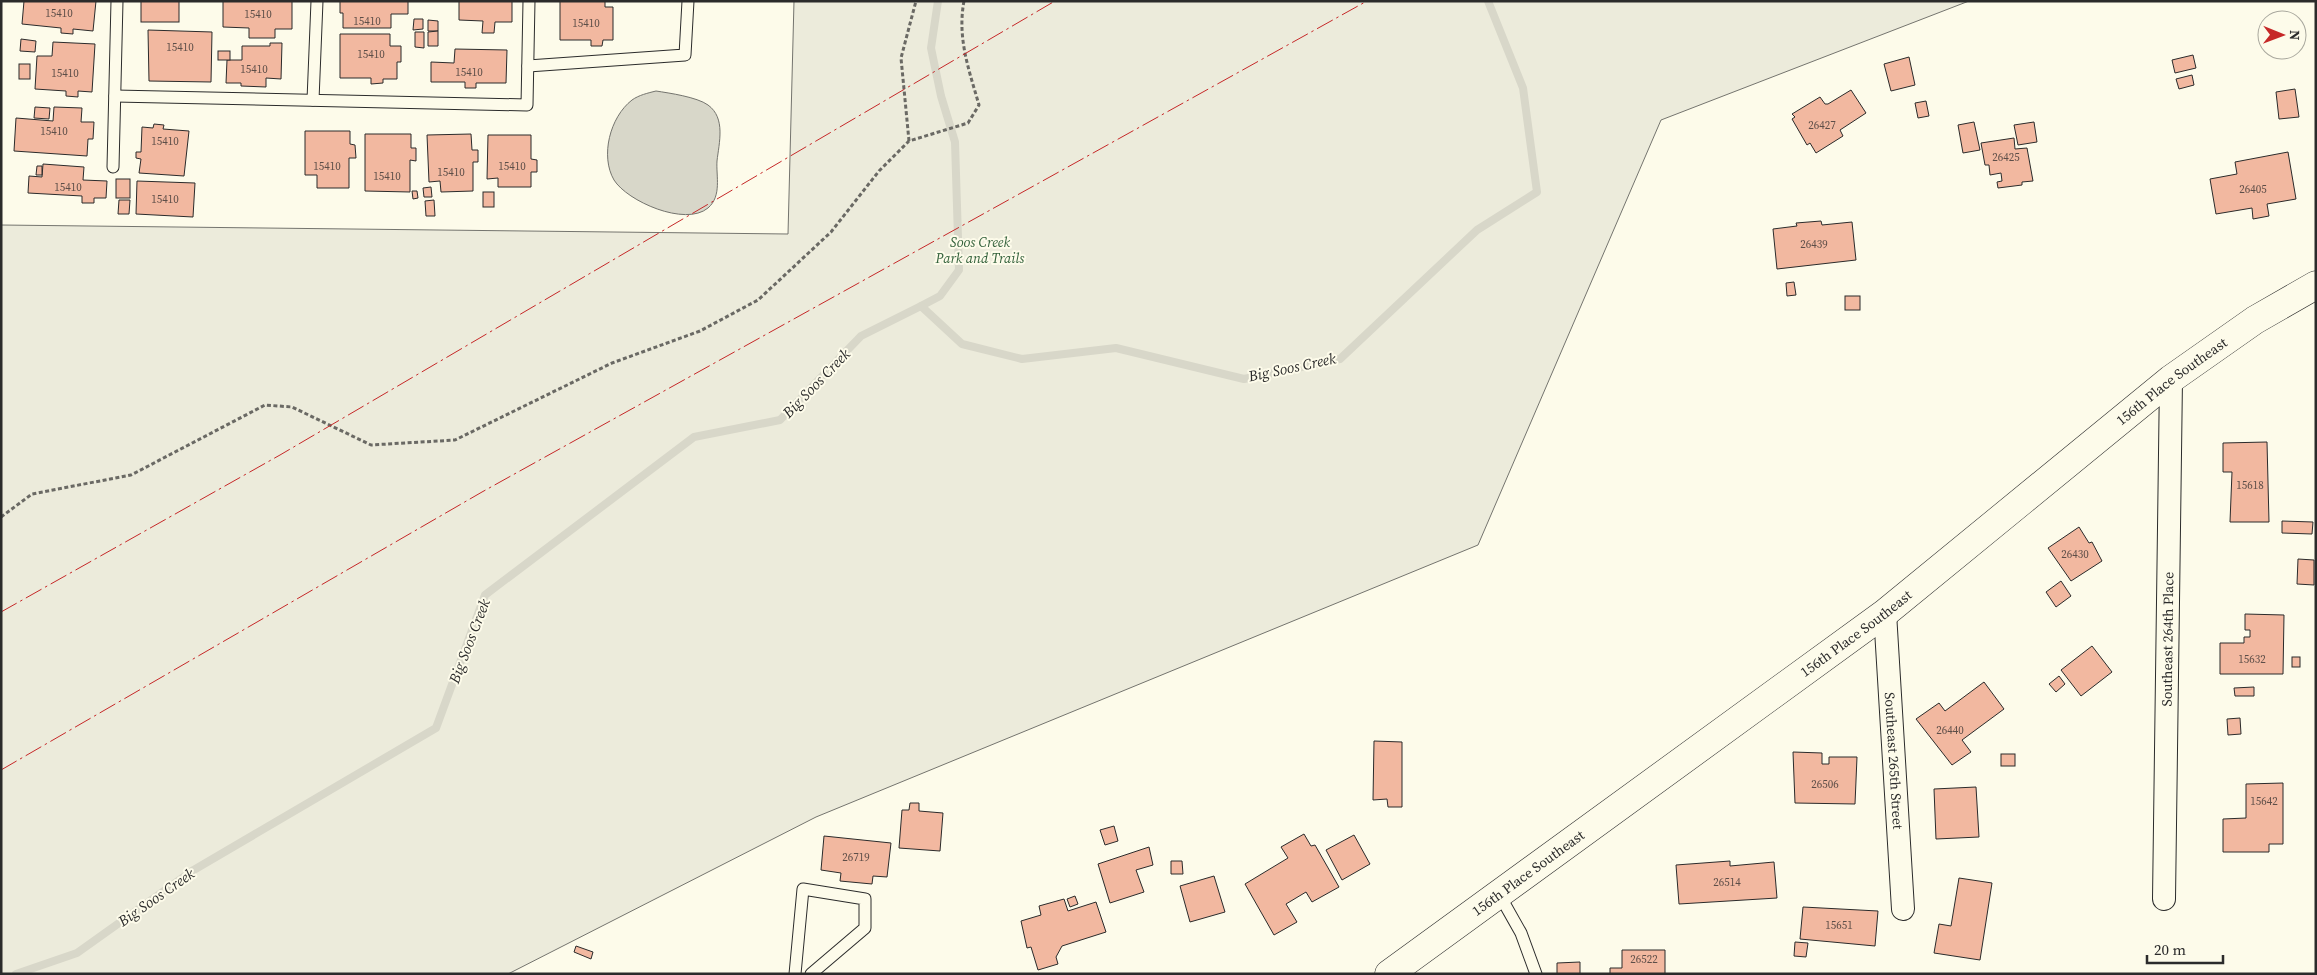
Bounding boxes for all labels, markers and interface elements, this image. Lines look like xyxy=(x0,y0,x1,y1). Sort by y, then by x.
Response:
house number: 15410 xyxy=(45,6,73,21)
house number: 15410 xyxy=(244,7,272,22)
north arrow xyxy=(2257,10,2307,60)
house number: 15410 xyxy=(353,14,381,29)
house number: 15410 xyxy=(572,16,600,31)
text: N xyxy=(2285,30,2305,41)
house number: 15410 xyxy=(166,40,194,55)
house number: 15410 xyxy=(357,47,385,62)
house number: 15410 xyxy=(240,62,268,77)
house number: 15410 xyxy=(455,65,483,80)
house number: 15410 xyxy=(51,66,79,81)
house number: 26427 xyxy=(1808,118,1836,133)
house number: 15410 xyxy=(40,124,68,139)
house number: 15410 xyxy=(151,134,179,149)
house number: 26425 xyxy=(1992,150,2020,165)
house number: 15410 xyxy=(313,159,341,174)
house number: 15410 xyxy=(498,159,526,174)
house number: 15410 xyxy=(437,165,465,180)
house number: 15410 xyxy=(373,169,401,184)
house number: 15410 xyxy=(54,180,82,195)
house number: 26405 xyxy=(2239,182,2267,197)
house number: 15410 xyxy=(151,192,179,207)
park label: Soos Creek Park and Trails xyxy=(935,232,1025,268)
house number: 26439 xyxy=(1800,237,1828,252)
street label: 156th Place Southeast xyxy=(2112,332,2231,430)
water label: Big Soos Creek xyxy=(777,343,855,423)
water label: Big Soos Creek xyxy=(1245,347,1339,387)
house number: 15618 xyxy=(2236,478,2264,493)
house number: 26430 xyxy=(2061,547,2089,562)
street label: Southeast 264th Place xyxy=(2157,572,2178,706)
street label: 156th Place Southeast xyxy=(1796,585,1916,682)
water label: Big Soos Creek xyxy=(443,595,495,687)
house number: 15632 xyxy=(2238,652,2266,667)
street label: Southeast 265th Street xyxy=(1880,692,1908,830)
house number: 26440 xyxy=(1936,723,1964,738)
house number: 26506 xyxy=(1811,777,1839,792)
house number: 15642 xyxy=(2250,794,2278,809)
street label: 156th Place Southeast xyxy=(1468,825,1589,920)
house number: 26719 xyxy=(842,850,870,865)
water label: Big Soos Creek xyxy=(113,862,199,932)
house number: 26514 xyxy=(1713,875,1741,890)
house number: 15651 xyxy=(1825,918,1853,933)
scale bar xyxy=(2147,932,2223,964)
text: 20 m xyxy=(2154,939,2186,960)
house number: 26522 xyxy=(1630,952,1658,967)

